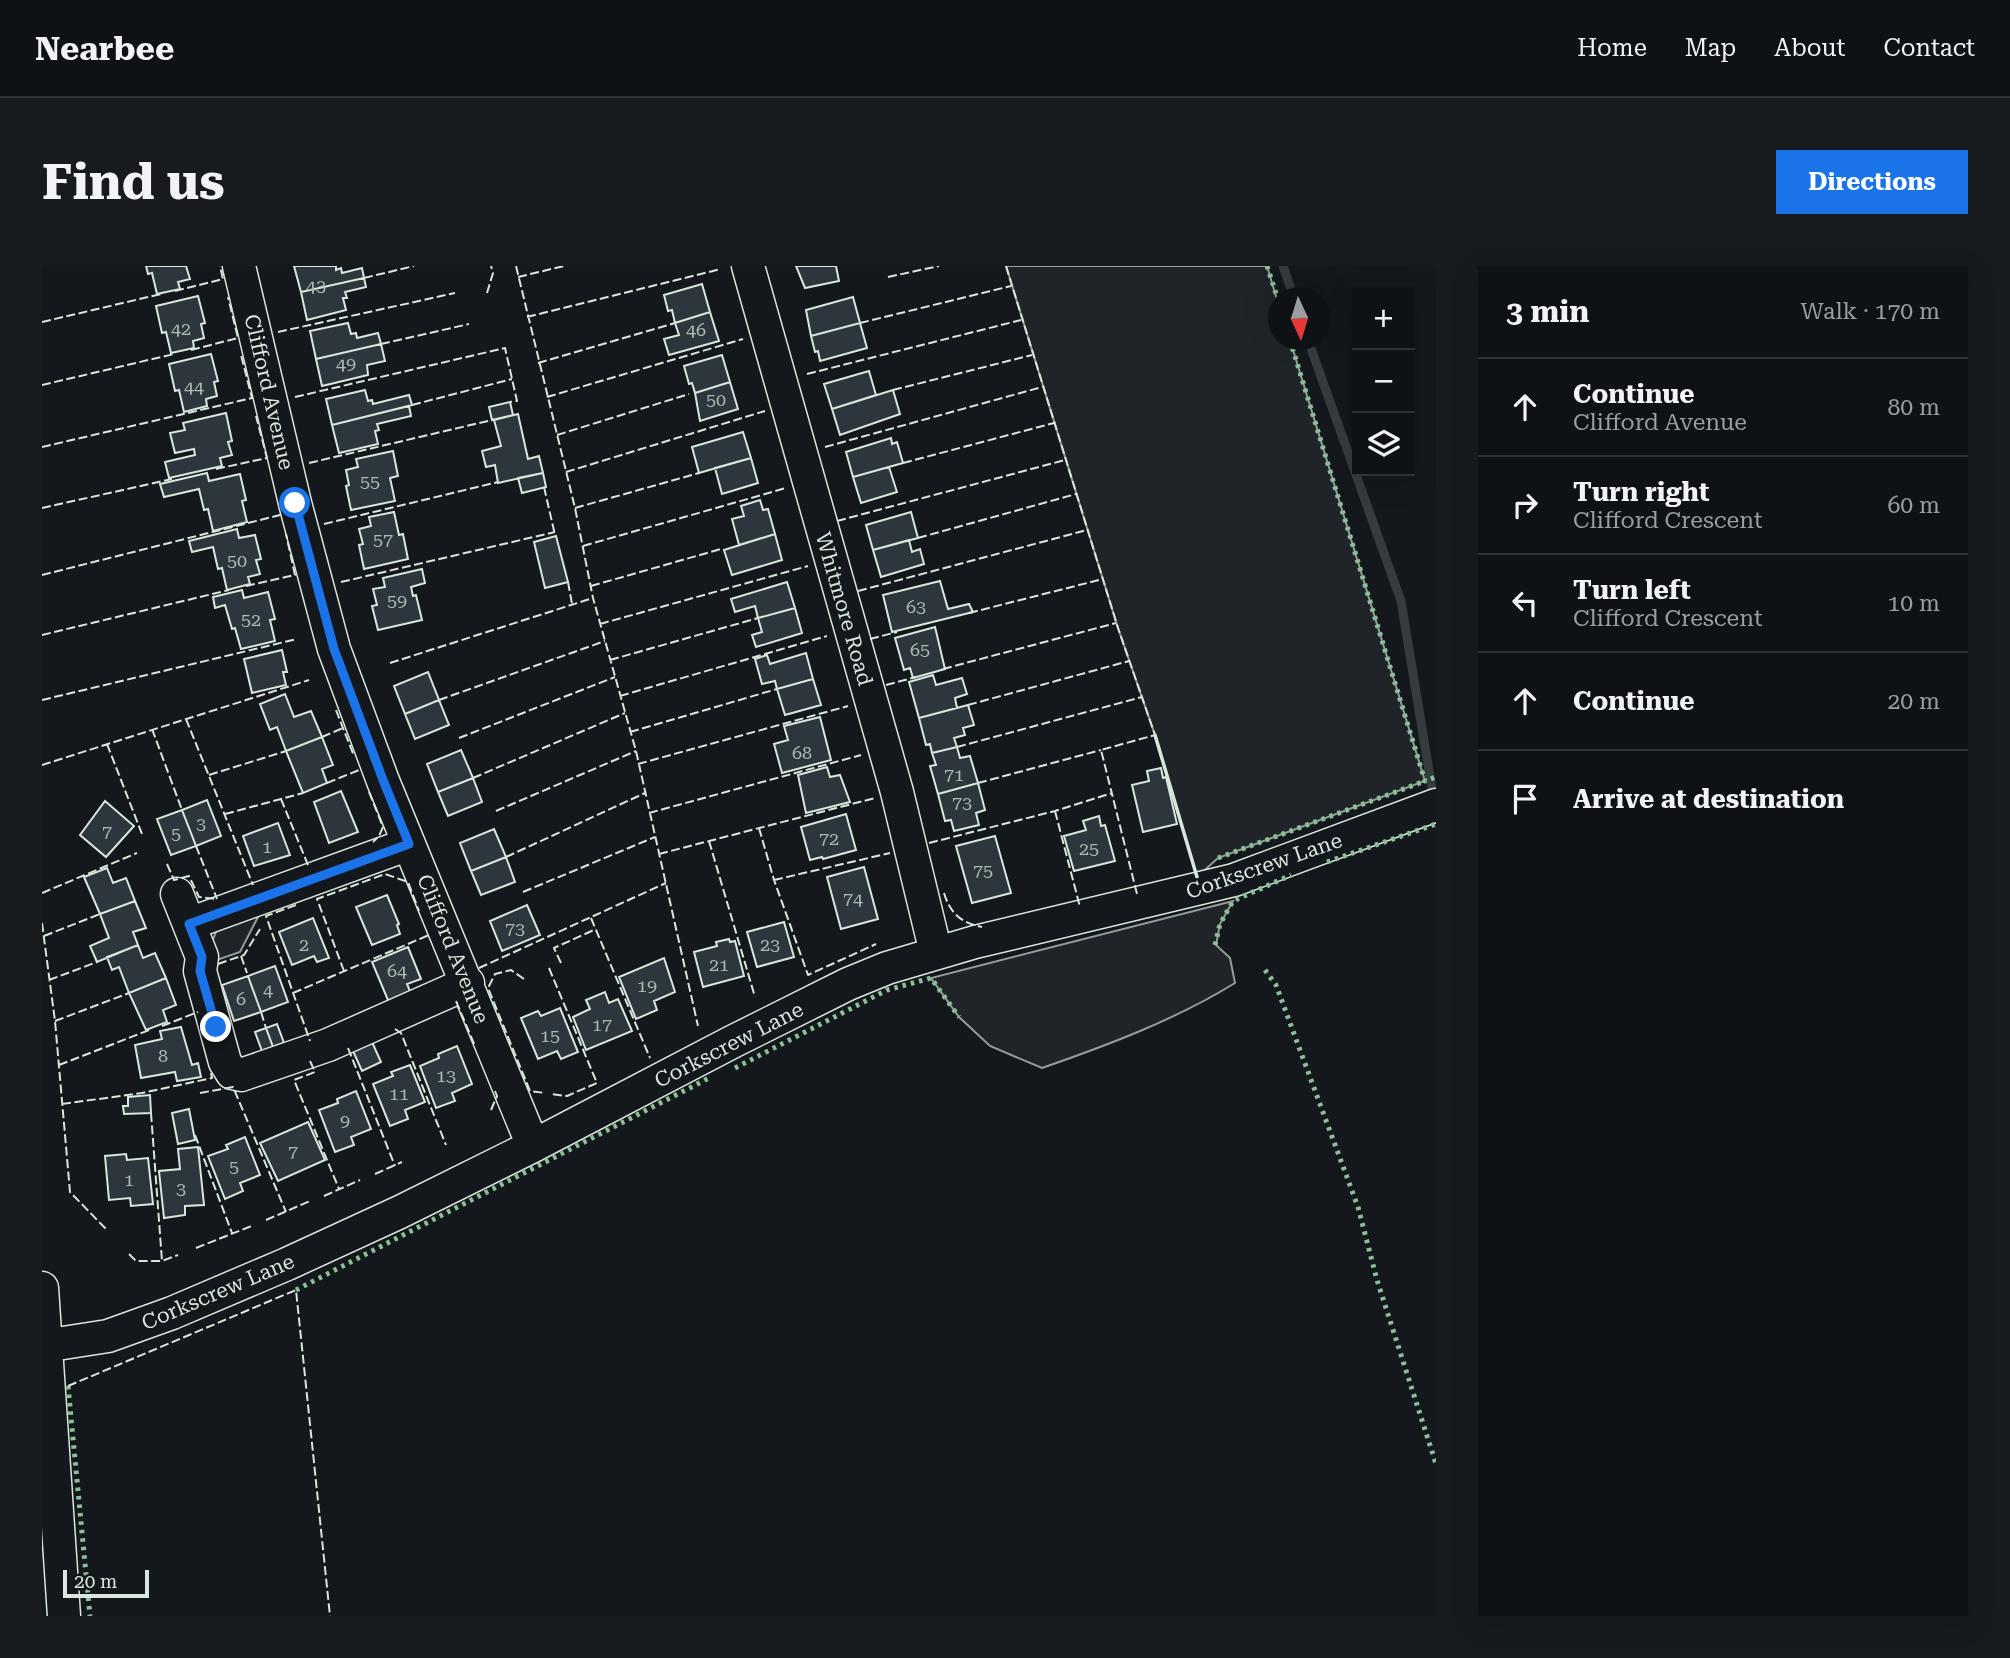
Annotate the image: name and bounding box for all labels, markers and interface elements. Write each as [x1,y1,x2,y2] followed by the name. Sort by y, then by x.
[35,29,174,68] text: Nearbee
[1577,34,1647,62] text: Home
[1685,34,1736,62] text: Map
[1774,34,1845,62] text: About
[1883,34,1975,62] text: Contact
[1776,150,1968,214] button: Directions
[42,154,225,211] text: Find us
[306,275,326,296] house number: 43
[1268,287,1331,350] north arrow
[1352,287,1415,476] map controls
[1352,287,1415,350] button: +
[1506,294,1589,329] text: 3 min
[1801,298,1940,325] text: Walk · 170 m
[239,312,299,472] street label: Clifford Avenue
[171,318,191,339] house number: 42
[686,319,706,340] house number: 46
[1352,350,1415,413] button: −
[336,353,356,374] house number: 49
[184,376,204,397] house number: 44
[1573,379,1695,409] text: Continue
[1506,388,1544,426] icon: ahead
[706,389,726,410] house number: 50
[1887,394,1940,421] text: 80 m
[1573,409,1747,436] text: Clifford Avenue
[1352,413,1415,476] button: layers
[360,471,380,492] house number: 55
[1573,477,1709,507] text: Turn right
[1506,486,1544,524] icon: right
[279,487,310,518] route start
[1887,492,1940,519] text: 60 m
[1573,507,1763,534] text: Clifford Crescent
[373,529,393,550] house number: 57
[811,529,878,689] street label: Whitmore Road
[227,550,247,571] house number: 50
[1573,575,1691,605] text: Turn left
[1506,584,1544,622] icon: left
[387,590,407,611] house number: 59
[1887,590,1940,617] text: 10 m
[906,596,926,617] house number: 63
[1573,605,1763,632] text: Clifford Crescent
[241,609,261,630] house number: 52
[910,639,930,660] house number: 65
[1506,682,1544,720] icon: ahead
[1573,686,1695,716] text: Continue
[1887,688,1940,715] text: 20 m
[792,742,812,763] house number: 68
[944,764,964,785] house number: 71
[1506,780,1544,818] icon: arrive
[1573,784,1844,814] text: Arrive at destination
[952,792,972,813] house number: 73
[196,813,206,834] house number: 3
[102,821,112,842] house number: 7
[171,823,181,844] house number: 5
[819,828,839,849] house number: 72
[1183,828,1345,904] street label: Corkscrew Lane
[262,836,272,857] house number: 1
[1079,838,1099,859] house number: 25
[973,860,993,881] house number: 75
[412,871,494,1027] street label: Clifford Avenue
[843,888,863,909] house number: 74
[505,918,525,939] house number: 73
[299,934,309,955] house number: 2
[760,934,780,955] house number: 23
[709,954,729,975] house number: 21
[387,960,407,981] house number: 64
[637,975,657,996] house number: 19
[263,979,273,1000] house number: 4
[236,988,246,1009] house number: 6
[651,997,807,1093] street label: Corkscrew Lane
[200,1011,231,1042] route end
[592,1014,612,1035] house number: 17
[540,1025,560,1046] house number: 15
[158,1045,168,1066] house number: 8
[436,1065,456,1086] house number: 13
[389,1083,409,1104] house number: 11
[340,1110,350,1131] house number: 9
[288,1141,298,1162] house number: 7
[229,1156,239,1177] house number: 5
[124,1169,134,1190] house number: 1
[176,1178,186,1199] house number: 3
[138,1249,298,1335] street label: Corkscrew Lane
[63,1567,149,1599] scale bar
[74,1570,117,1593] text: 20 m

